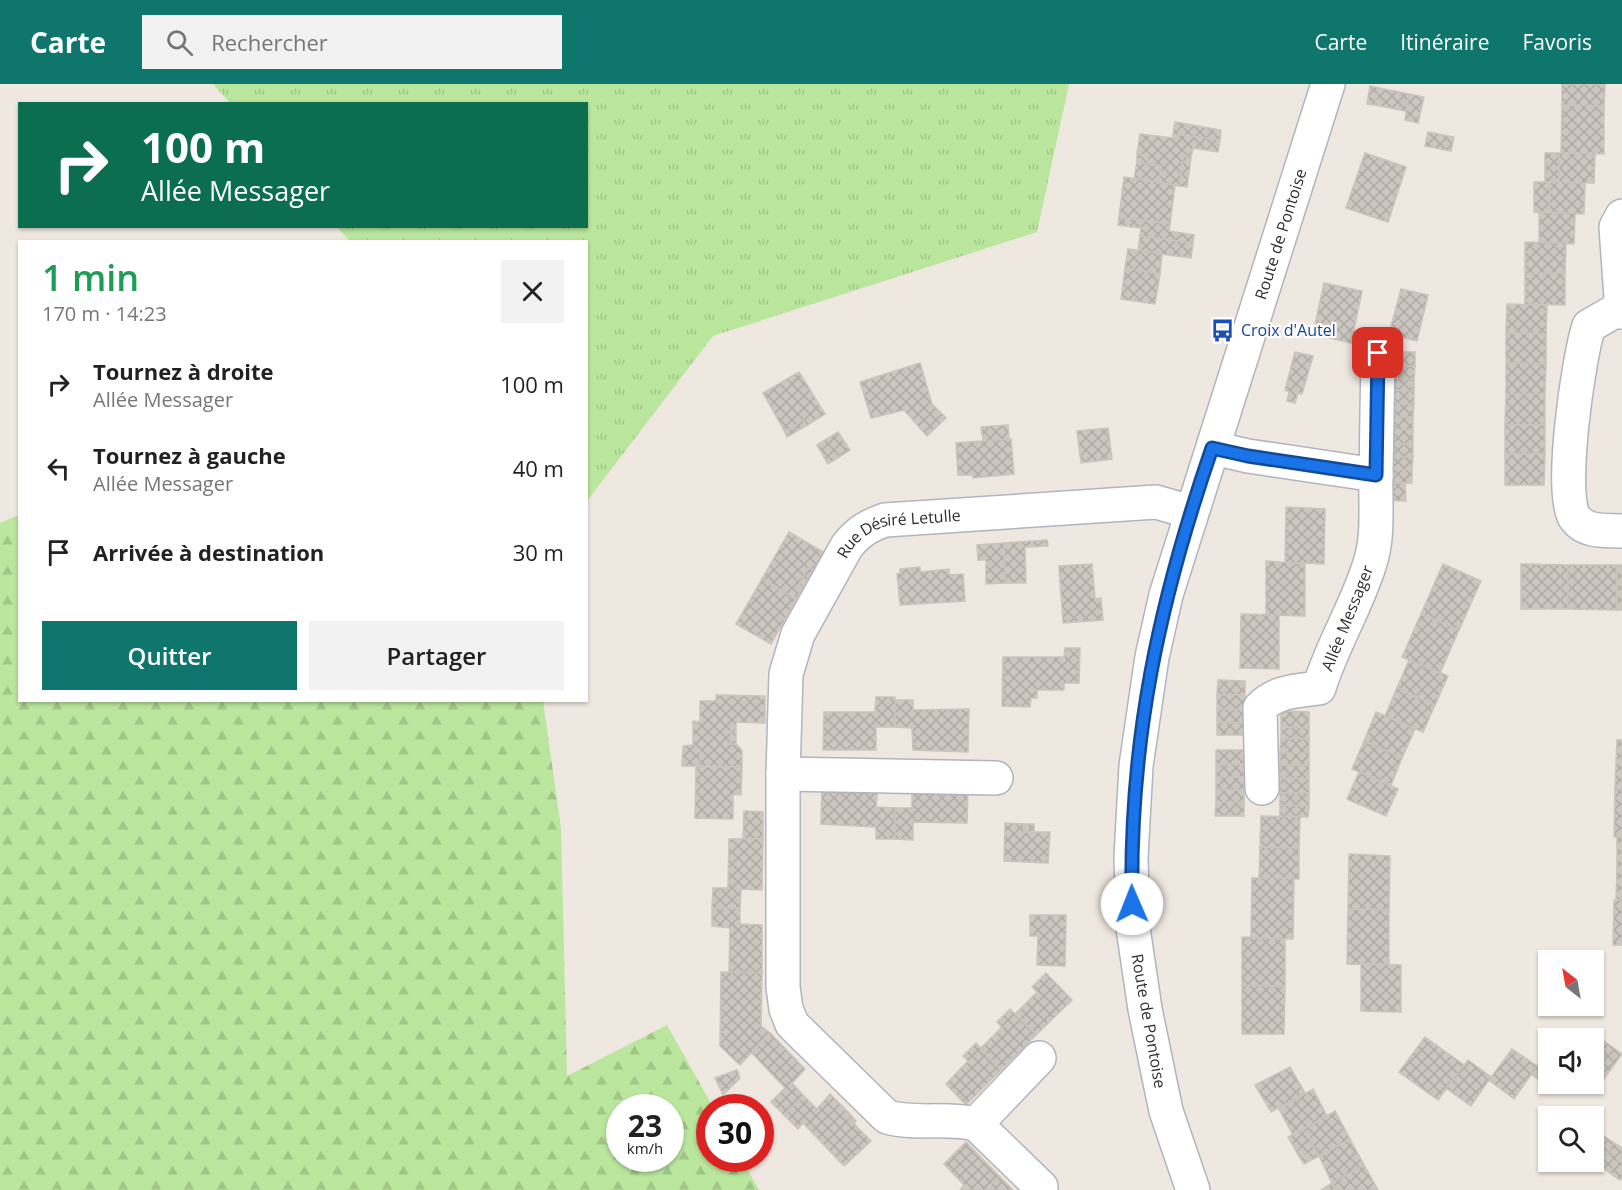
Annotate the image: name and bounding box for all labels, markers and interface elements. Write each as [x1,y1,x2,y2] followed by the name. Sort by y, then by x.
[142,15,562,69] search box
[30,23,106,61] text: Carte
[163,26,196,59] icon: search
[211,27,328,57] text: Rechercher
[1314,28,1367,56] text: Carte
[1400,28,1489,56] text: Itinéraire
[1522,28,1592,56] text: Favoris
[141,118,265,175] text: 100 m
[42,126,120,204] icon: right
[1249,166,1311,302] street label: Route de Pontoise
[141,172,330,209] text: Allée Messager
[42,253,139,302] text: 1 min
[501,260,564,323] button: close
[42,300,167,327] text: 170 m · 14:23
[1210,317,1236,343] bus stop icon: Croix d'Autel
[1241,319,1336,341] place label: Croix d'Autel
[1352,327,1403,378] pin
[1361,336,1394,369] icon: arrive
[93,356,274,386] text: Tournez à droite
[42,368,75,401] icon: right
[500,369,564,399] text: 100 m
[93,386,233,413] text: Allée Messager
[93,440,286,470] text: Tournez à gauche
[42,452,75,485] icon: left
[513,453,564,483] text: 40 m
[93,470,233,497] text: Allée Messager
[831,504,961,562] street label: Rue Désiré Letulle
[42,536,75,569] icon: arrive
[93,537,324,567] text: Arrivée à destination
[513,537,564,567] text: 30 m
[1316,562,1378,674] street label: Allée Messager
[42,621,297,690] button: Quitter
[309,621,564,690] button: Partager
[1100,872,1164,936] position arrow
[1538,950,1604,1016] north arrow
[1538,950,1604,1172] map controls
[1126,952,1172,1090] street label: Route de Pontoise
[1538,1028,1604,1094] button: sound
[696,1094,774,1172] speed limit sign: 30
[628,1105,662,1146] text: 23
[1538,1106,1604,1172] button: search
[627,1138,663,1158] text: km/h

